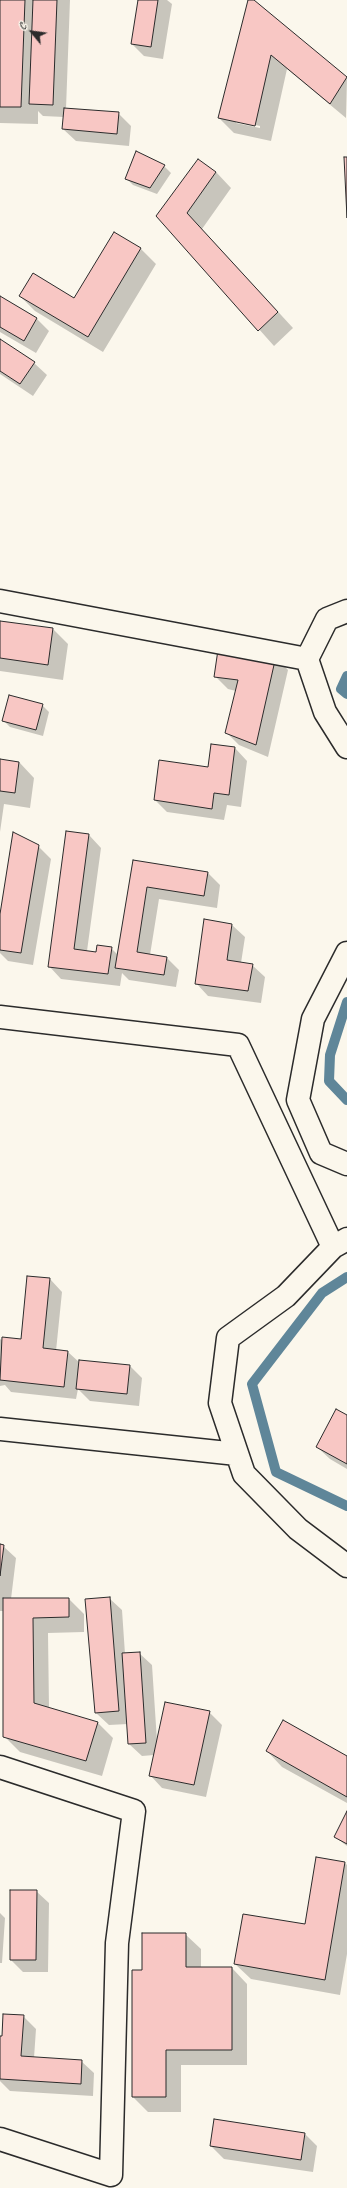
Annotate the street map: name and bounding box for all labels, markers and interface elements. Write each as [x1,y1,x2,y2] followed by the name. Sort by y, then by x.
[12,12,52,52] north arrow
[14,20,29,32] text: С

